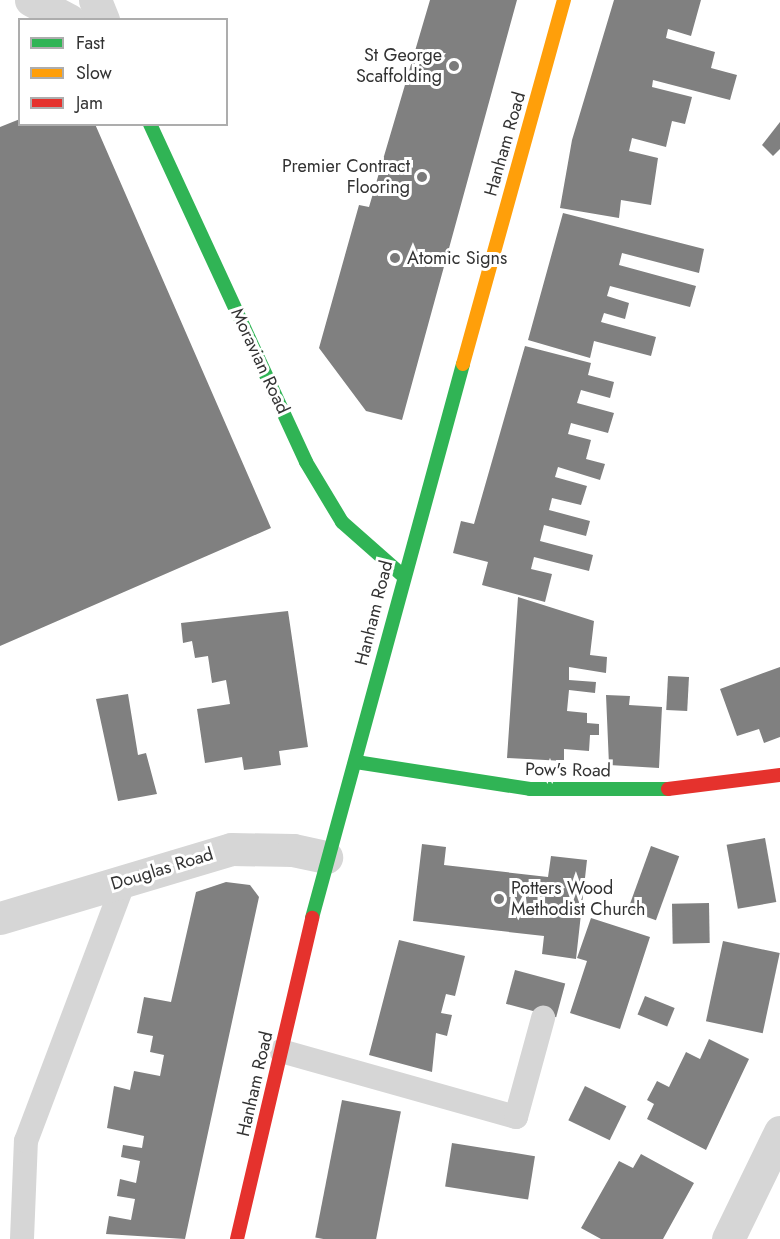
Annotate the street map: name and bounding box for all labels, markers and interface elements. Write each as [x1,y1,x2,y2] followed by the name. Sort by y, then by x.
[18,18,228,126] legend
[76,30,105,56] text: Fast
[356,45,442,88] place label: St George Scaffolding
[447,59,461,73] marker: St George Scaffolding
[76,60,112,86] text: Slow
[480,89,530,199] street label: Hanham Road
[76,90,103,116] text: Jam
[282,156,410,198] place label: Premier Contract Flooring
[415,170,429,184] marker: Premier Contract Flooring
[407,247,507,269] place label: Atomic Signs
[388,251,402,265] marker: Atomic Signs
[226,305,294,417] street label: Moravian Road
[351,558,397,668] street label: Hanham Road
[525,758,611,782] street label: Pow's Road
[108,843,216,895] street label: Douglas Road
[511,878,646,920] place label: Potters Wood Methodist Church
[492,892,506,906] marker: Potters Wood Methodist Church
[232,1029,278,1139] street label: Hanham Road

